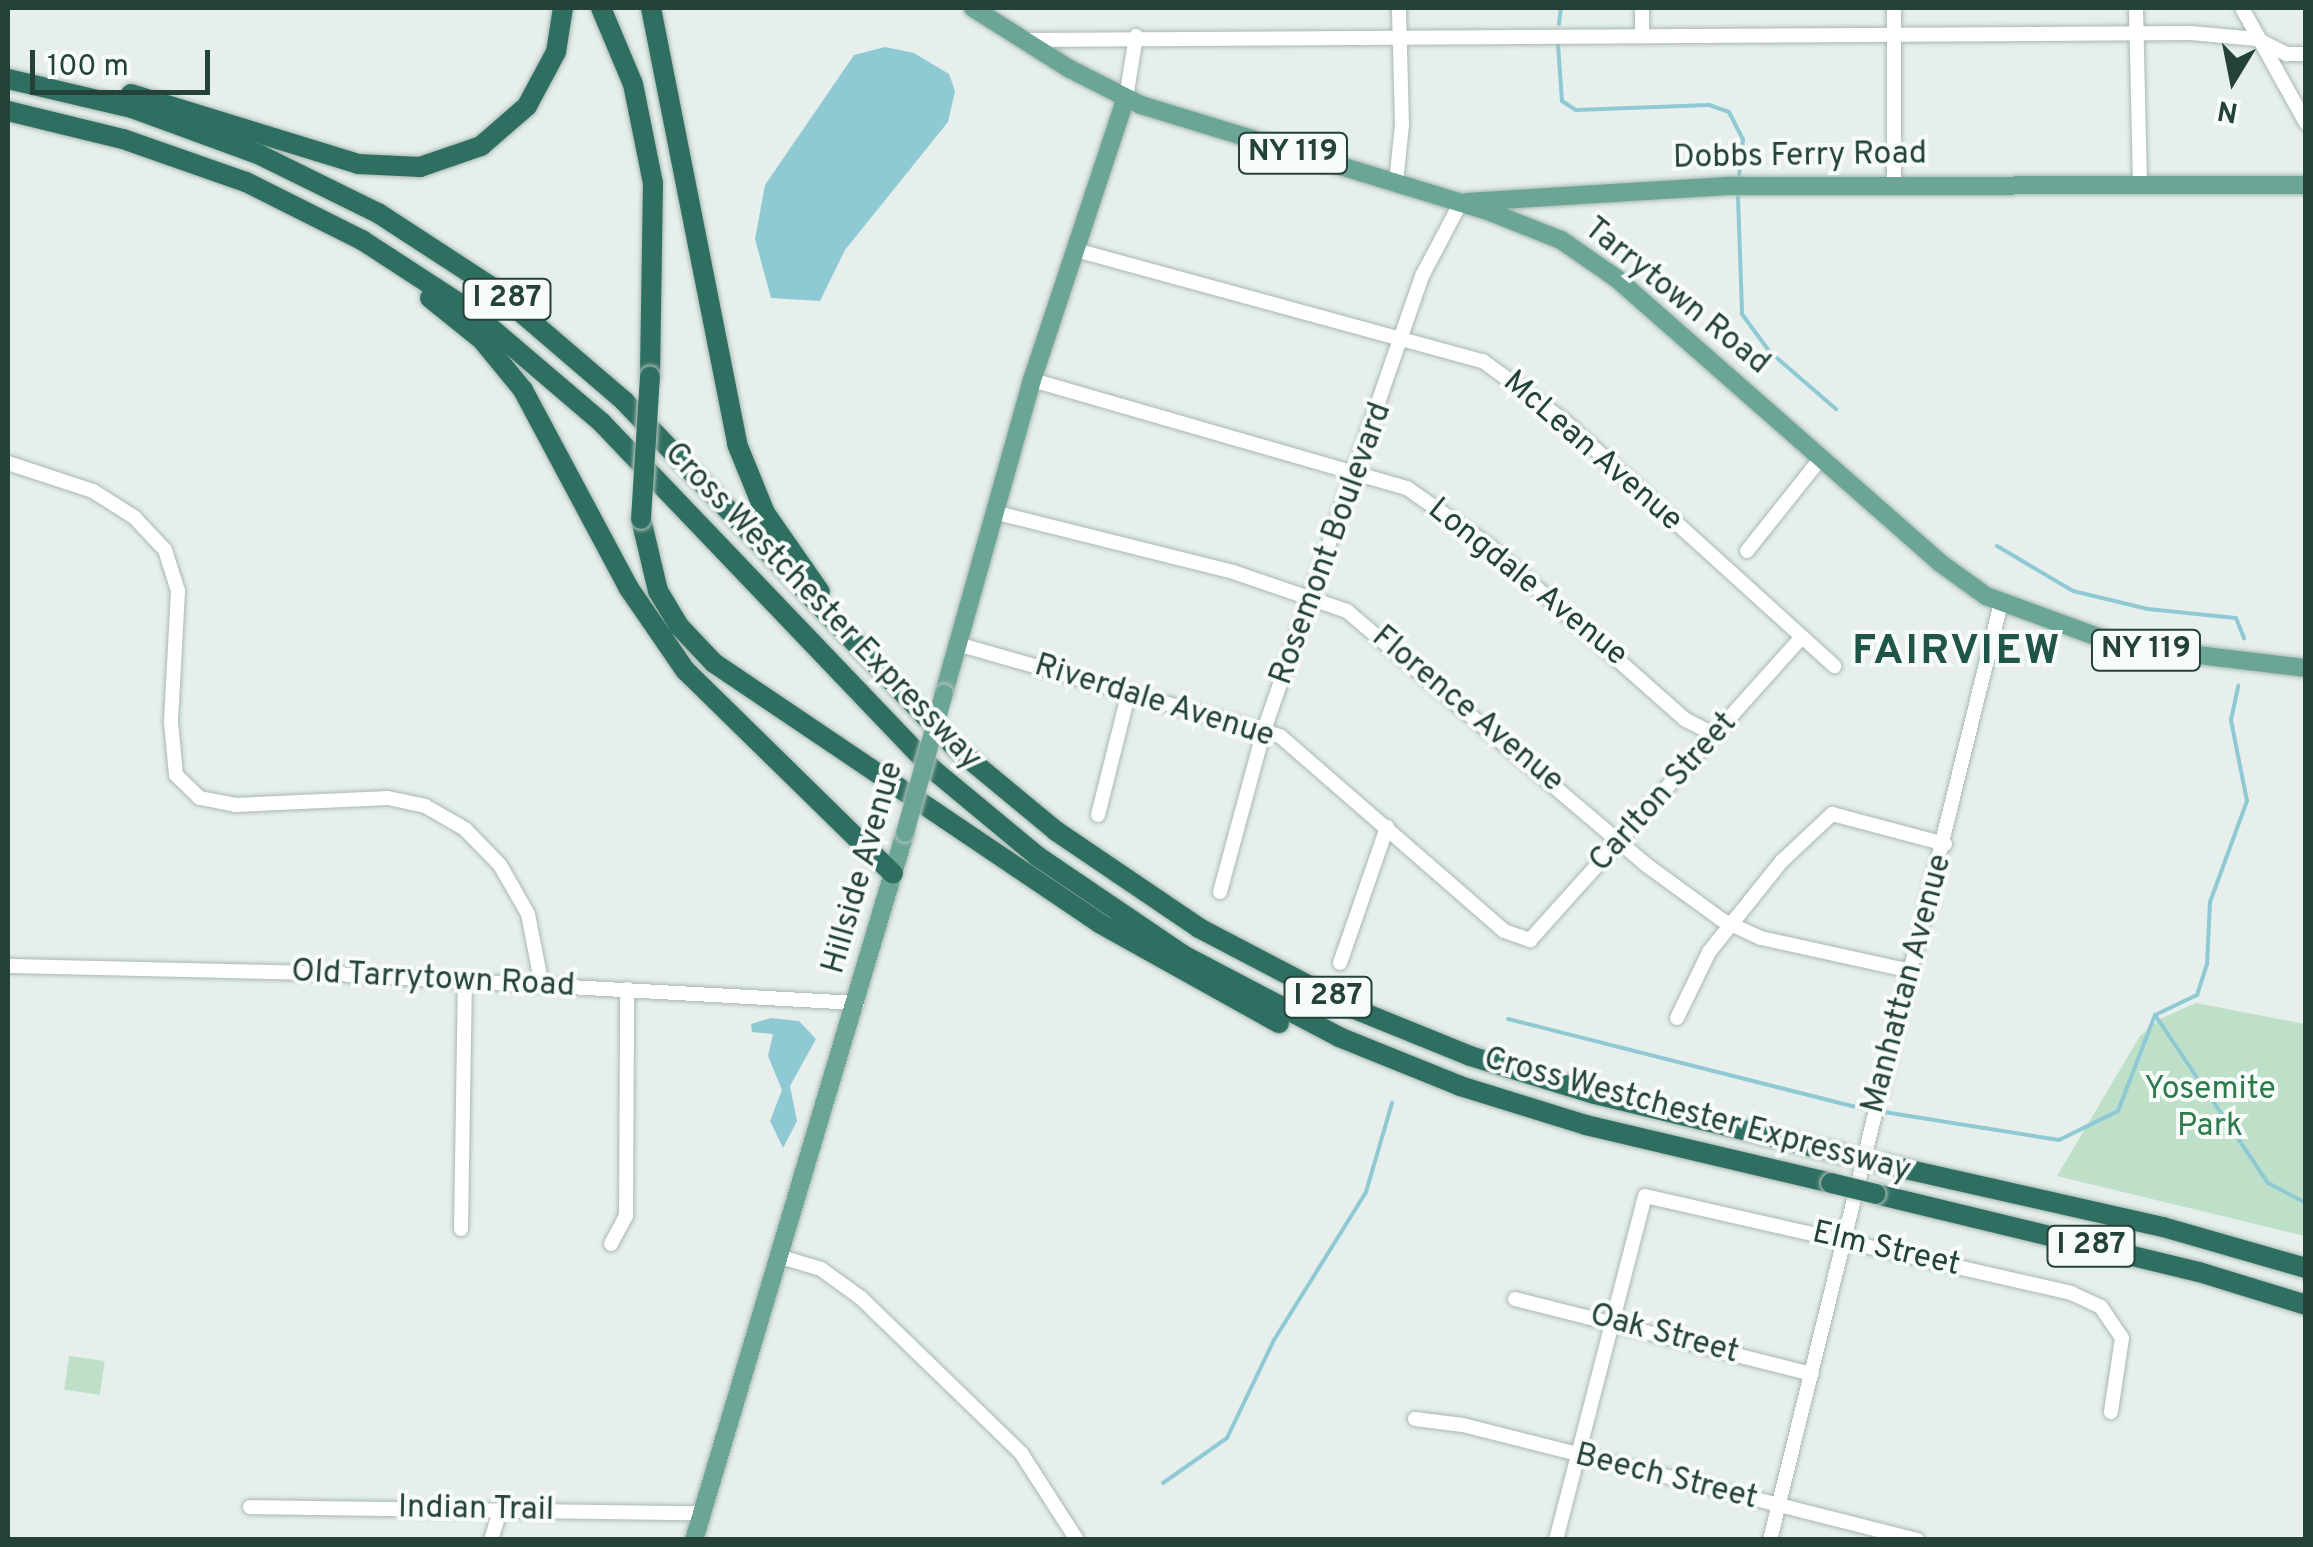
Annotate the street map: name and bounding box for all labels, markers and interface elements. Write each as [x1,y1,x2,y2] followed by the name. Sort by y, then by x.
[35,30,215,92] scale bar
[2183,30,2283,130] north arrow
[47,49,129,86] text: 100 m
[2215,90,2241,129] text: N
[1236,128,1350,178] road number: NY 119
[1673,136,1927,178] street label: Dobbs Ferry Road
[1575,210,1777,384] street label: Tarrytown Road
[462,274,552,324] road number: I 287
[1494,363,1690,541] street label: McLean Avenue
[1263,398,1401,690] street label: Rosemont Boulevard
[655,435,989,779] street label: Cross Westchester Expressway
[1419,490,1635,676] street label: Longdale Avenue
[1363,618,1571,802] street label: Florence Avenue
[2088,625,2204,675] road number: NY 119
[1852,628,2062,678] district label: FAIRVIEW
[1029,647,1279,757] street label: Riverdale Avenue
[1582,705,1746,881] street label: Carlton Street
[815,757,913,979] street label: Hillside Avenue
[1855,850,1961,1118] street label: Manhattan Avenue
[290,953,576,1007] street label: Old Tarrytown Road
[1283,972,1373,1022] road number: I 287
[1479,1040,1915,1192] street label: Cross Westchester Expressway
[2144,1072,2276,1147] park label: Yosemite Park
[1808,1214,1964,1286] street label: Elm Street
[2046,1221,2136,1271] road number: I 287
[1586,1297,1742,1373] street label: Oak Street
[1571,1437,1761,1519] street label: Beech Street
[397,1489,555,1531] street label: Indian Trail

